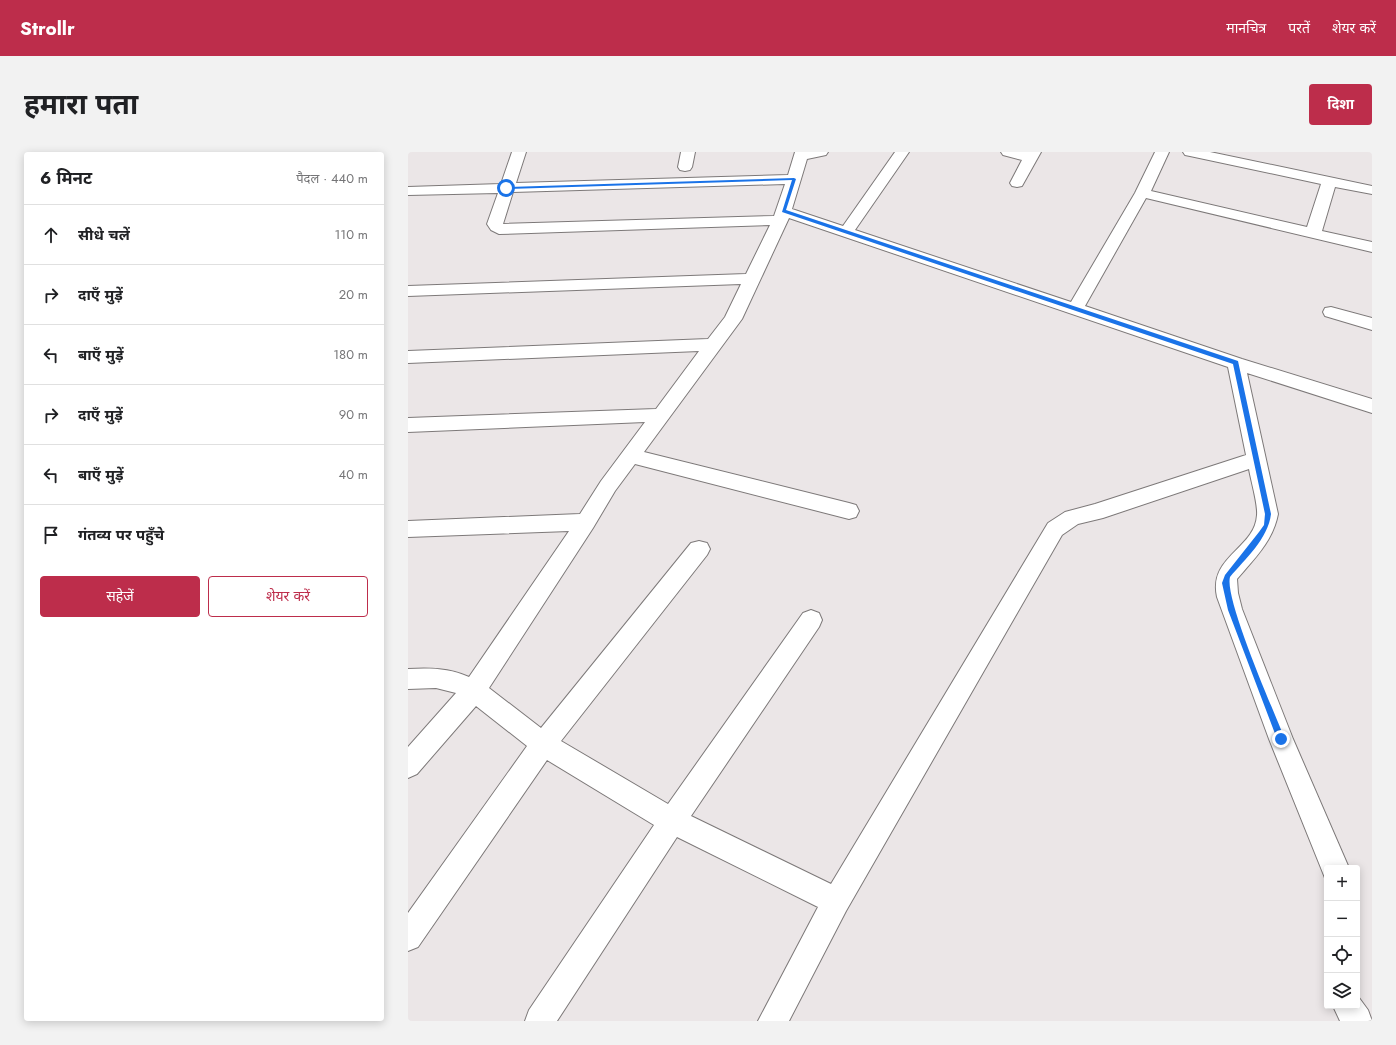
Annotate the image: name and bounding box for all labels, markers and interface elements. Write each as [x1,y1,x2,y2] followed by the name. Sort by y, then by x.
[20,15,75,42] text: Strollr
[1226,18,1266,38] text: मानचित्र
[1288,18,1310,38] text: परतें
[1332,18,1376,38] text: शेयर करें
[24,84,138,125] text: हमारा पता
[1309,84,1372,125] button: दिशा
[40,166,92,190] text: 6 मिनट
[296,169,368,188] text: पैदल · 440 m
[497,179,515,197] route start
[40,224,62,246] icon: ahead
[78,224,130,246] text: सीधे चलें
[334,225,368,244] text: 110 m
[40,284,62,306] icon: right
[78,284,123,306] text: दाएँ मुड़ें
[339,285,368,304] text: 20 m
[40,344,62,366] icon: left
[78,344,124,366] text: बाएँ मुड़ें
[333,345,368,364] text: 180 m
[40,404,62,426] icon: right
[78,404,123,426] text: दाएँ मुड़ें
[339,405,368,424] text: 90 m
[40,464,62,486] icon: left
[78,464,124,486] text: बाएँ मुड़ें
[339,465,368,484] text: 40 m
[40,524,62,546] icon: arrive
[78,524,164,546] text: गंतव्य पर पहुँचे
[40,576,200,617] button: सहेजें
[208,576,368,617] button: शेयर करें
[1272,730,1290,748] route end
[1324,865,1360,1009] map controls
[1324,865,1360,901] button: +
[1324,901,1360,937] button: −
[1324,937,1360,973] button: locate
[1324,973,1360,1009] button: layers

